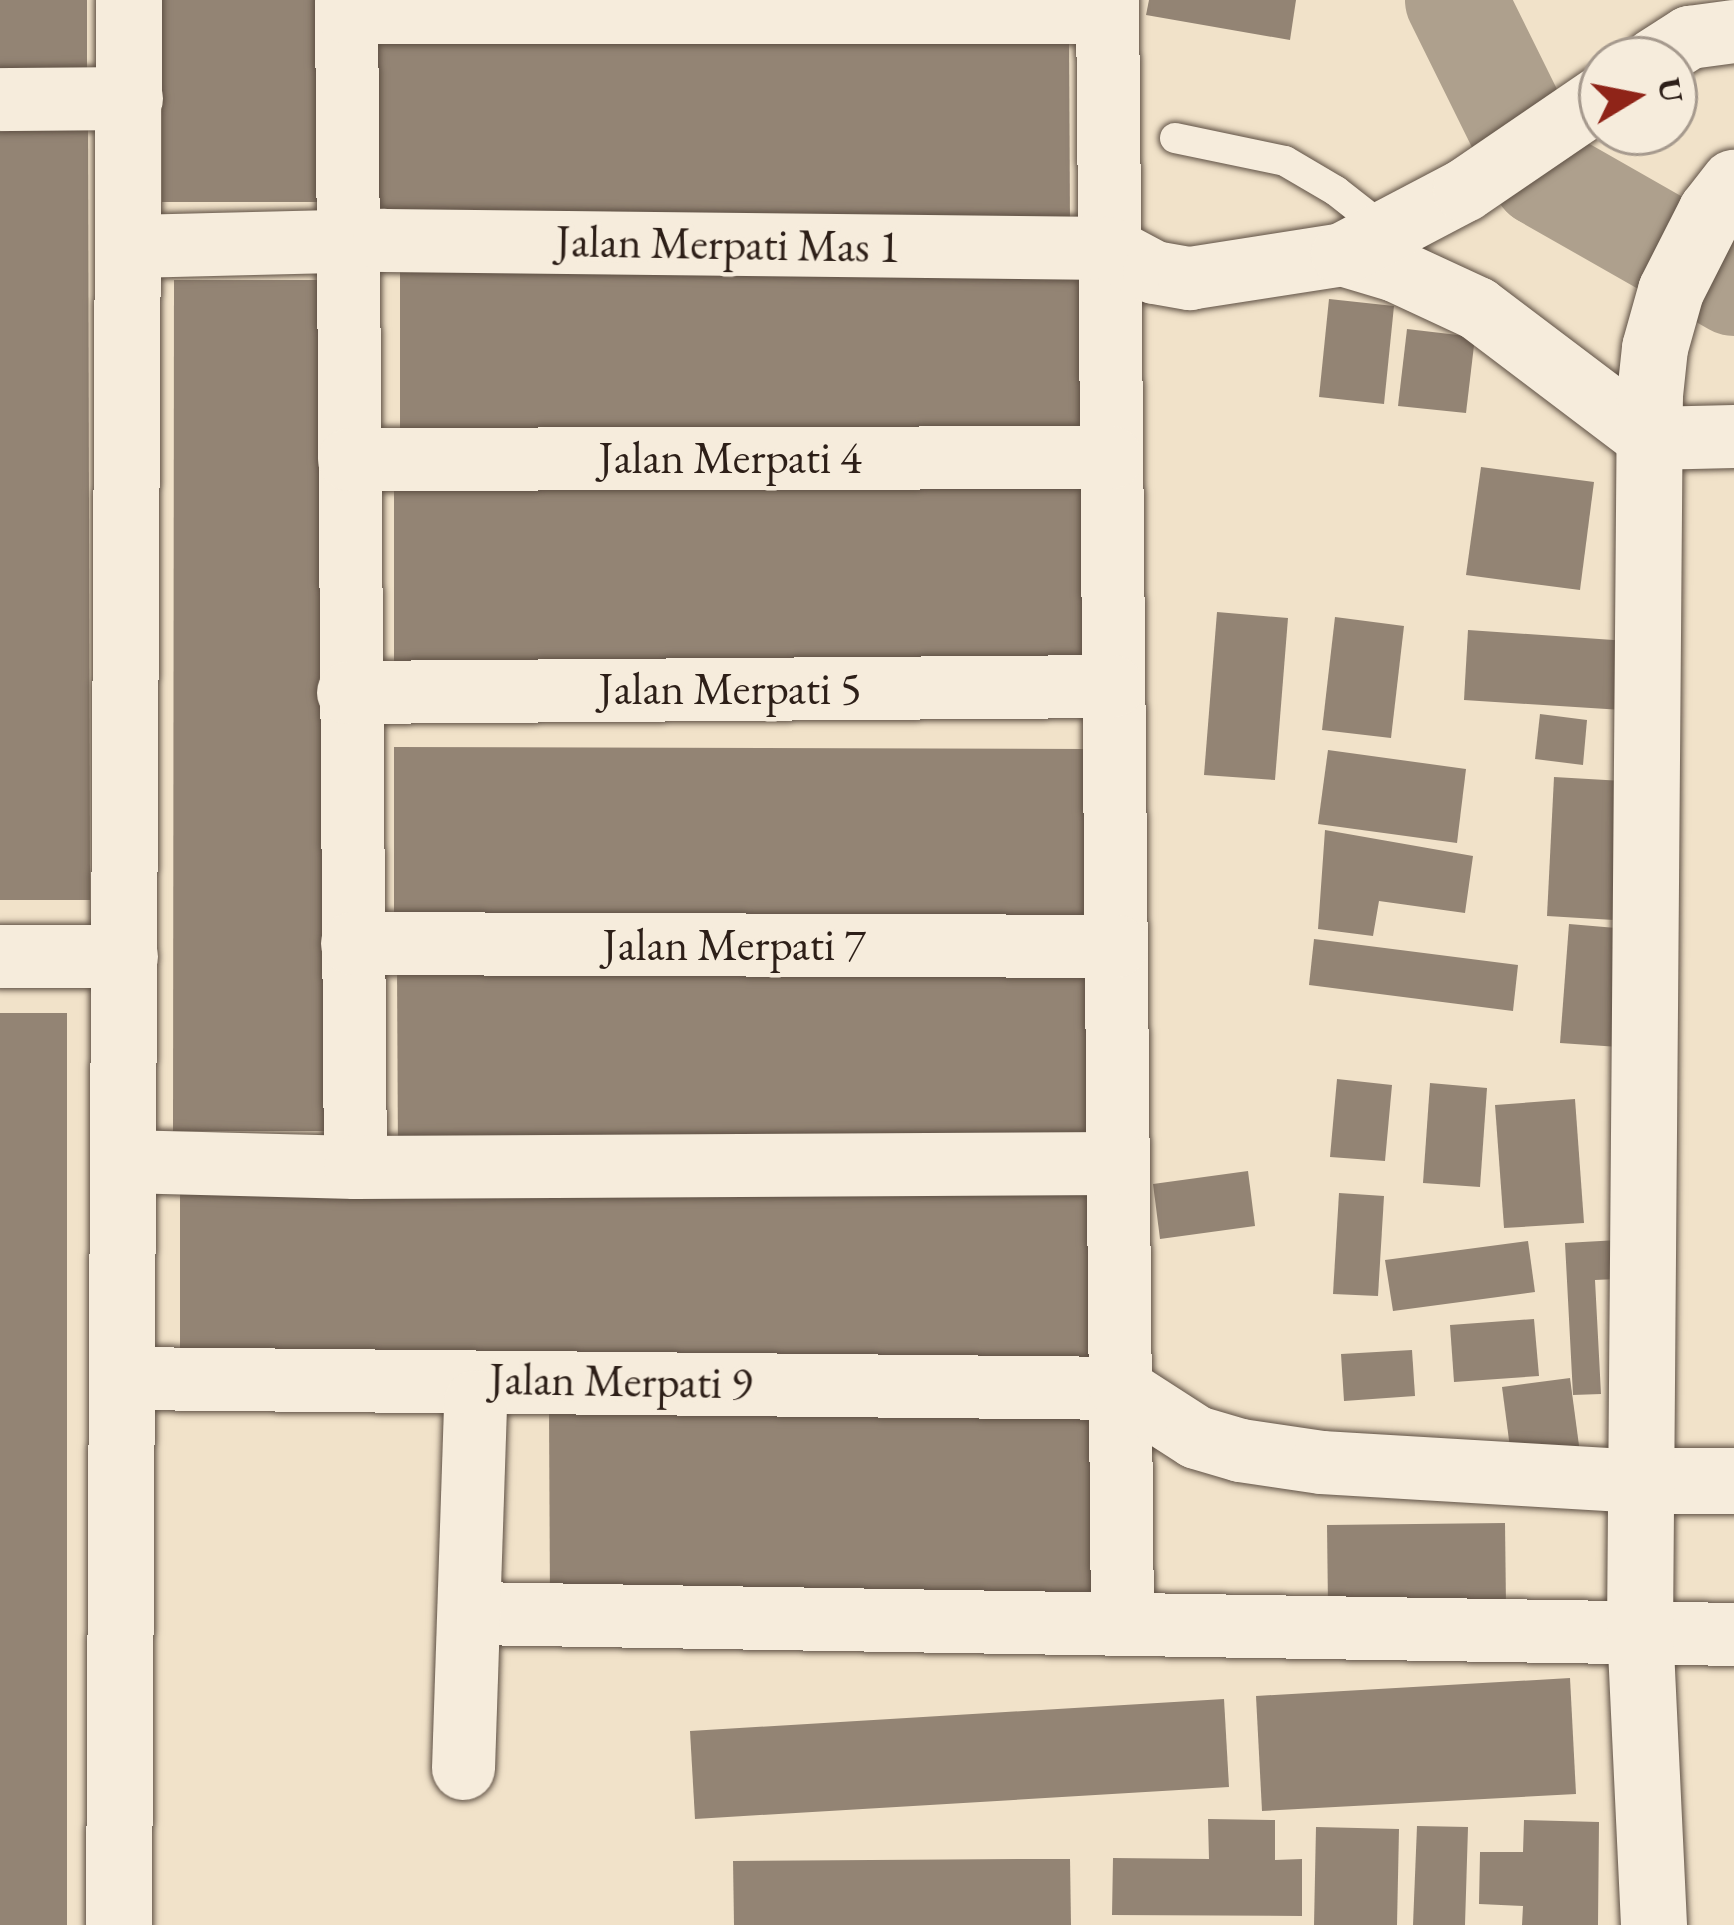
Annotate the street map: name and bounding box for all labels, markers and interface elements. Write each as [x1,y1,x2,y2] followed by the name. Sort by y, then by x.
[1578,36,1698,156] north arrow
[1648,74,1694,106] text: U
[555,214,901,274] street label: Jalan Merpati Mas 1
[598,431,862,485] street label: Jalan Merpati 4
[598,662,862,716] street label: Jalan Merpati 5
[602,918,866,972] street label: Jalan Merpati 7
[489,1352,753,1410] street label: Jalan Merpati 9

